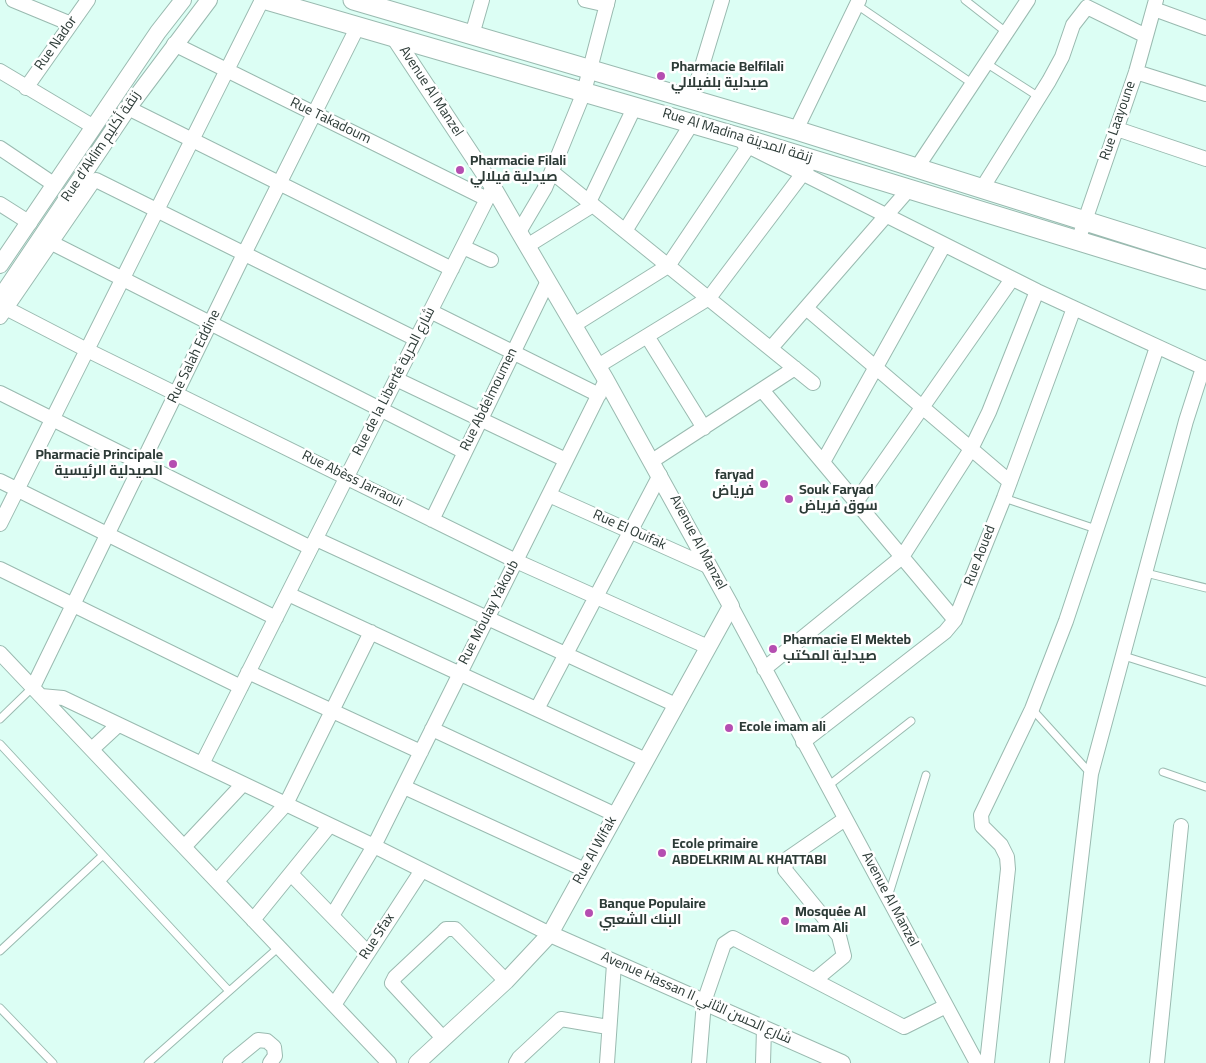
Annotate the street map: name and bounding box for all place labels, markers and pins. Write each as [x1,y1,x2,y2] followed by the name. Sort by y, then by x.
[671,60,784,92] place label: Pharmacie Belfilali صيدلية بلفيلالي
[655,70,667,82] marker: Pharmacie Belfilali صيدلية بلفيلالي
[470,154,566,186] place label: Pharmacie Filali صيدلية فيلالي
[454,164,466,176] marker: Pharmacie Filali صيدلية فيلالي
[35,448,163,481] place label: Pharmacie Principale الصيدلية الرئيسية
[167,458,179,470] marker: Pharmacie Principale الصيدلية الرئيسية
[712,468,754,501] place label: faryad فرياض
[758,478,770,490] marker: faryad فرياض
[799,483,878,516] place label: Souk Faryad سوق فرياض
[783,493,795,505] marker: Souk Faryad سوق فرياض
[783,633,911,666] place label: Pharmacie El Mekteb صيدلية المكتب
[767,643,779,655] marker: Pharmacie El Mekteb صيدلية المكتب
[739,720,826,736] place label: Ecole imam ali
[723,722,735,734] marker: Ecole imam ali
[672,837,826,870] place label: Ecole primaire ABDELKRIM AL KHATTABI
[656,847,668,859] marker: Ecole primaire ABDELKRIM AL KHATTABI
[599,897,706,930] place label: Banque Populaire البنك الشعبي
[795,905,866,938] place label: Mosquée Al Imam Ali
[583,907,595,919] marker: Banque Populaire البنك الشعبي
[779,915,791,927] marker: Mosquée Al Imam Ali

